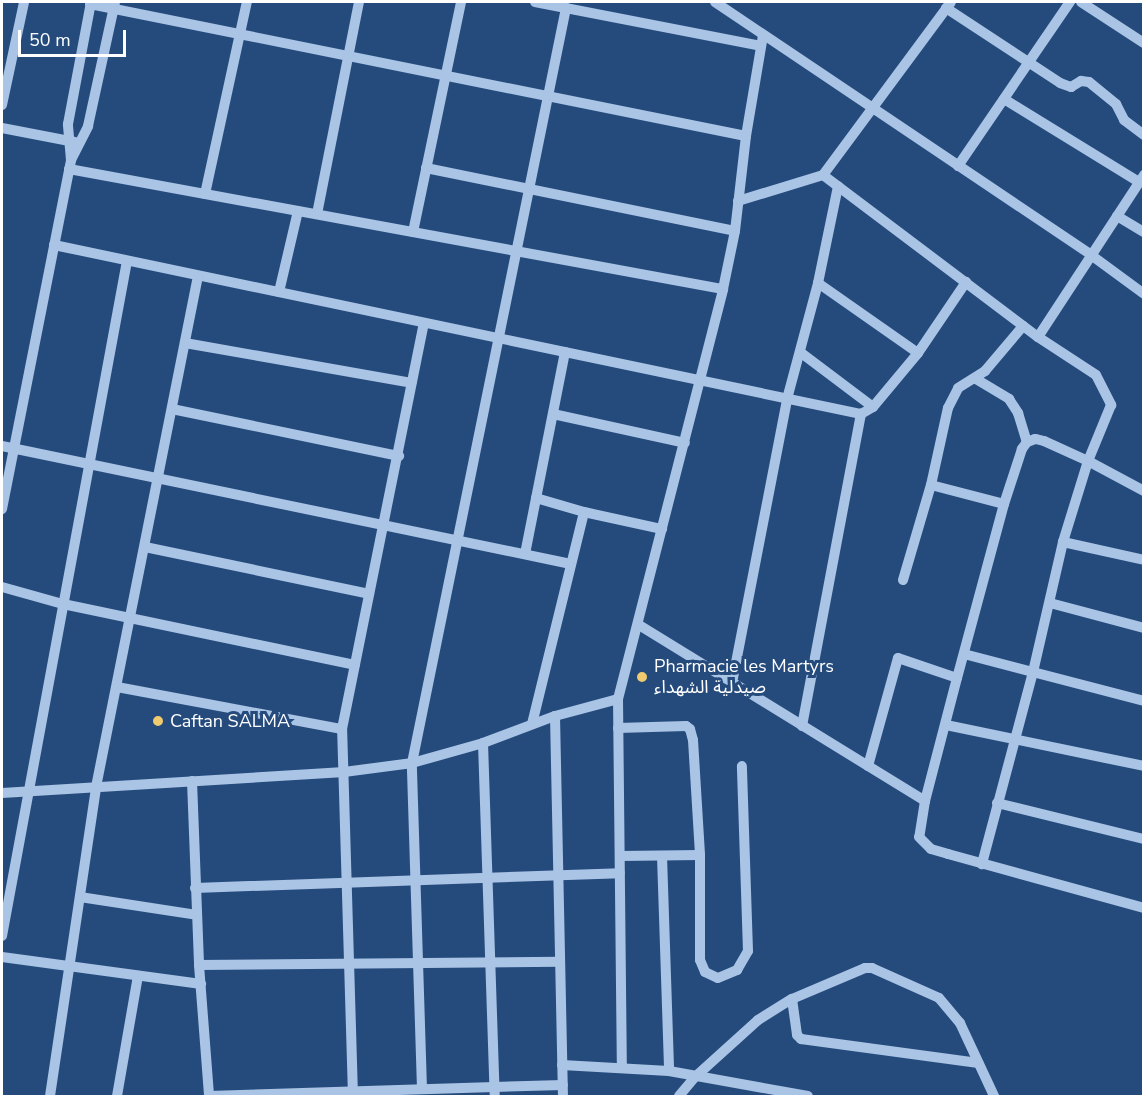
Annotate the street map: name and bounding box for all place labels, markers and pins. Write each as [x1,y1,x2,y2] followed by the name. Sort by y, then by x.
[654,656,834,698] place label: Pharmacie les Martyrs صيدلية الشهداء
[635,670,649,684] marker: Pharmacie les Martyrs صيدلية الشهداء
[170,710,290,732] place label: Caftan SALMA
[151,714,165,728] marker: Caftan SALMA

